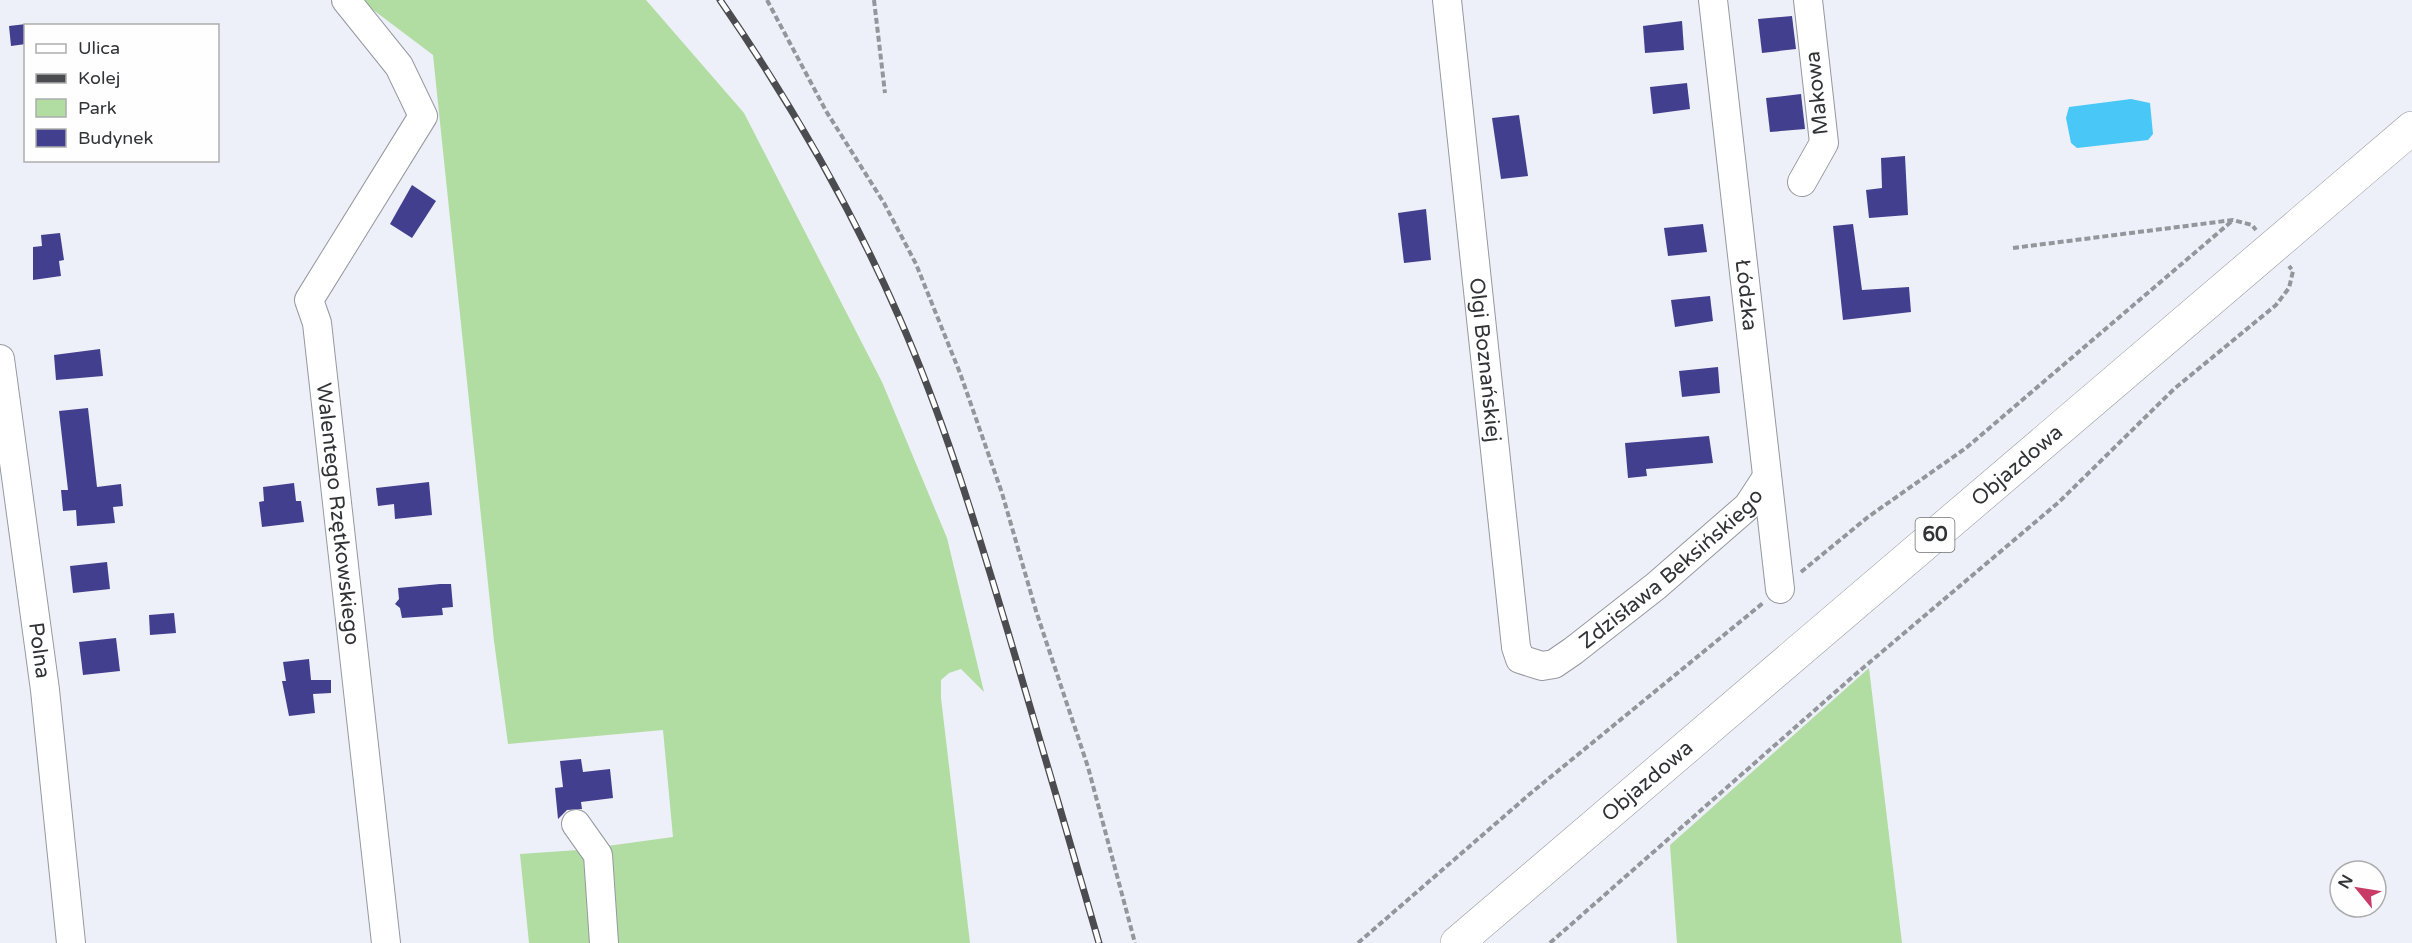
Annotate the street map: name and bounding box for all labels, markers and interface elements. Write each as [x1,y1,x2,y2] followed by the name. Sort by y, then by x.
[24,24,219,162] legend
[78,37,120,59] text: Ulica
[1800,50,1834,136] street label: Makowa
[78,67,120,89] text: Kolej
[78,97,117,119] text: Park
[78,127,153,149] text: Budynek
[1730,258,1763,332] street label: Łódzka
[1464,276,1507,443] street label: Olgi Boznańskiej
[311,381,365,646] street label: Walentego Rzętkowskiego
[1966,419,2068,511] street label: Objazdowa
[1574,484,1768,654] street label: Zdzisława Beksińskiego
[1916,518,1954,552] road number: 60
[23,621,56,680] street label: Polna
[1596,735,1698,827] street label: Objazdowa
[2328,859,2388,919] north arrow
[2334,871,2358,893] text: N

